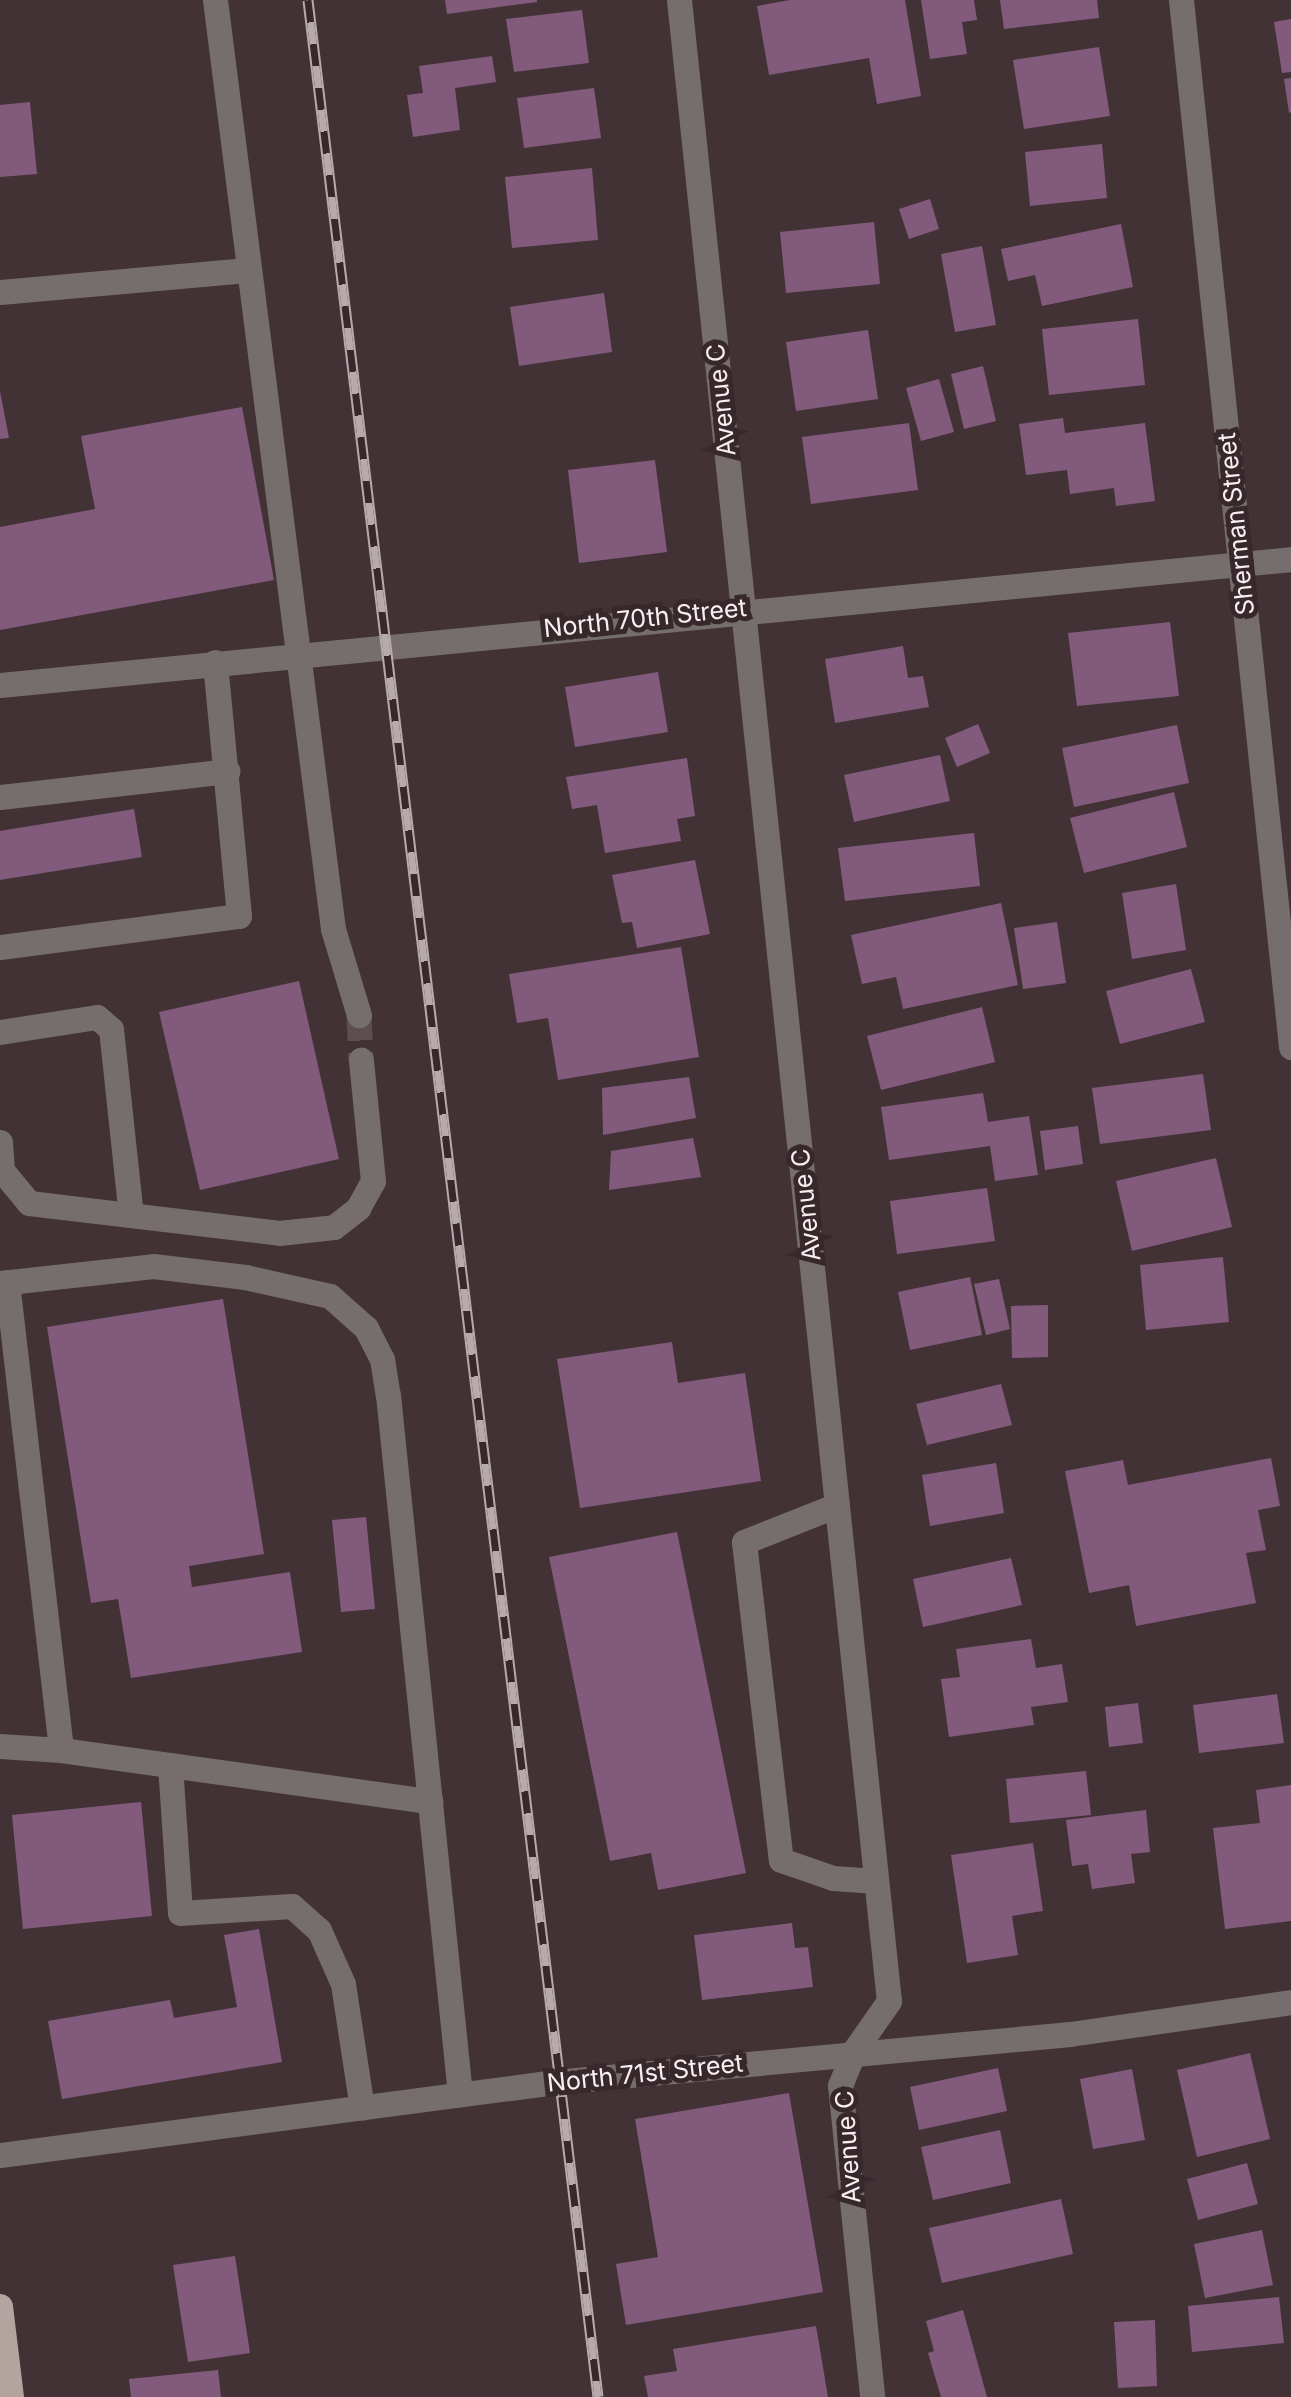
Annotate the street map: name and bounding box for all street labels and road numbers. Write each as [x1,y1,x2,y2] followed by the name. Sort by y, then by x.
[700,342,742,458] street label: Avenue C
[1211,431,1261,617] street label: Sherman Street
[542,592,748,644] street label: North 70th Street
[785,1147,827,1263] street label: Avenue C
[546,2048,744,2098] street label: North 71st Street
[829,2090,867,2204] street label: Avenue C

